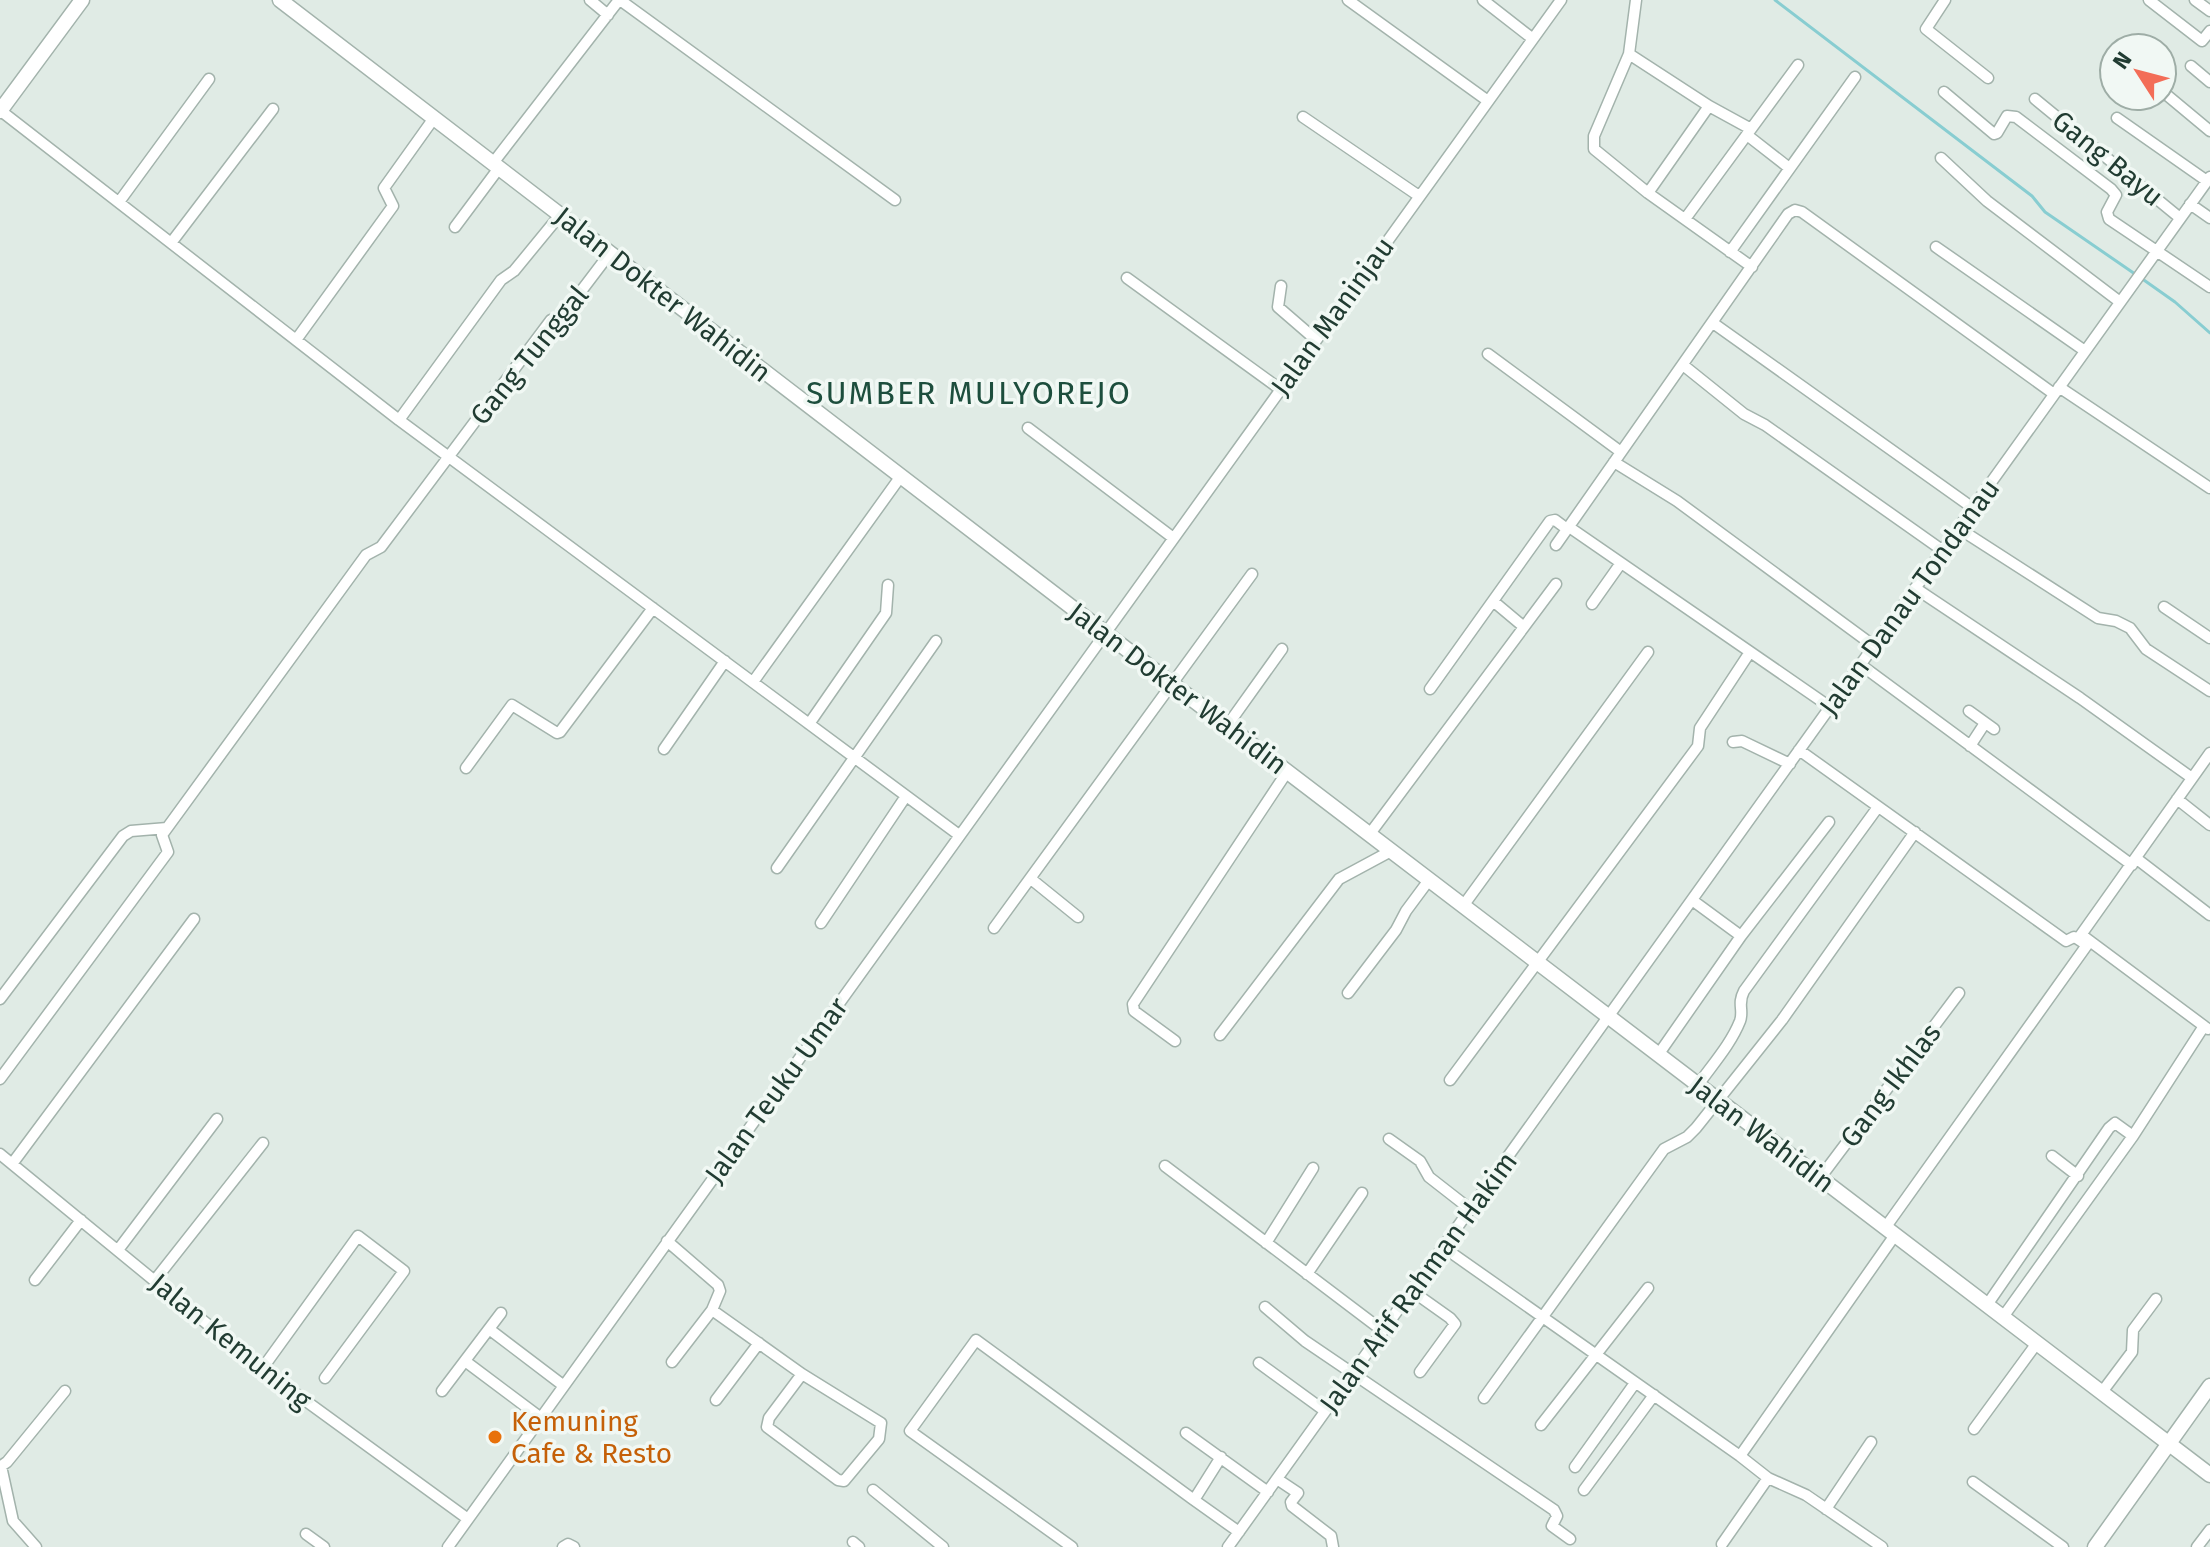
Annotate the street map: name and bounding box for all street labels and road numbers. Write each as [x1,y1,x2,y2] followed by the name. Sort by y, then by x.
[2046,104,2170,213] street label: Gang Bayu
[548,200,777,389] street label: Jalan Dokter Wahidin
[1264,231,1401,402] street label: Jalan Maninjau
[463,279,595,431] street label: Gang Tunggal
[1812,472,2006,722] street label: Jalan Danau Tondanau
[1062,595,1294,781] street label: Jalan Dokter Wahidin
[698,991,855,1190] street label: Jalan Teuku Umar
[1833,1017,1948,1154] street label: Gang Ikhlas
[1682,1069,1841,1200] street label: Jalan Wahidin
[1313,1146,1524,1419] street label: Jalan Arif Rahman Hakim
[144,1266,318,1417] street label: Jalan Kemuning

